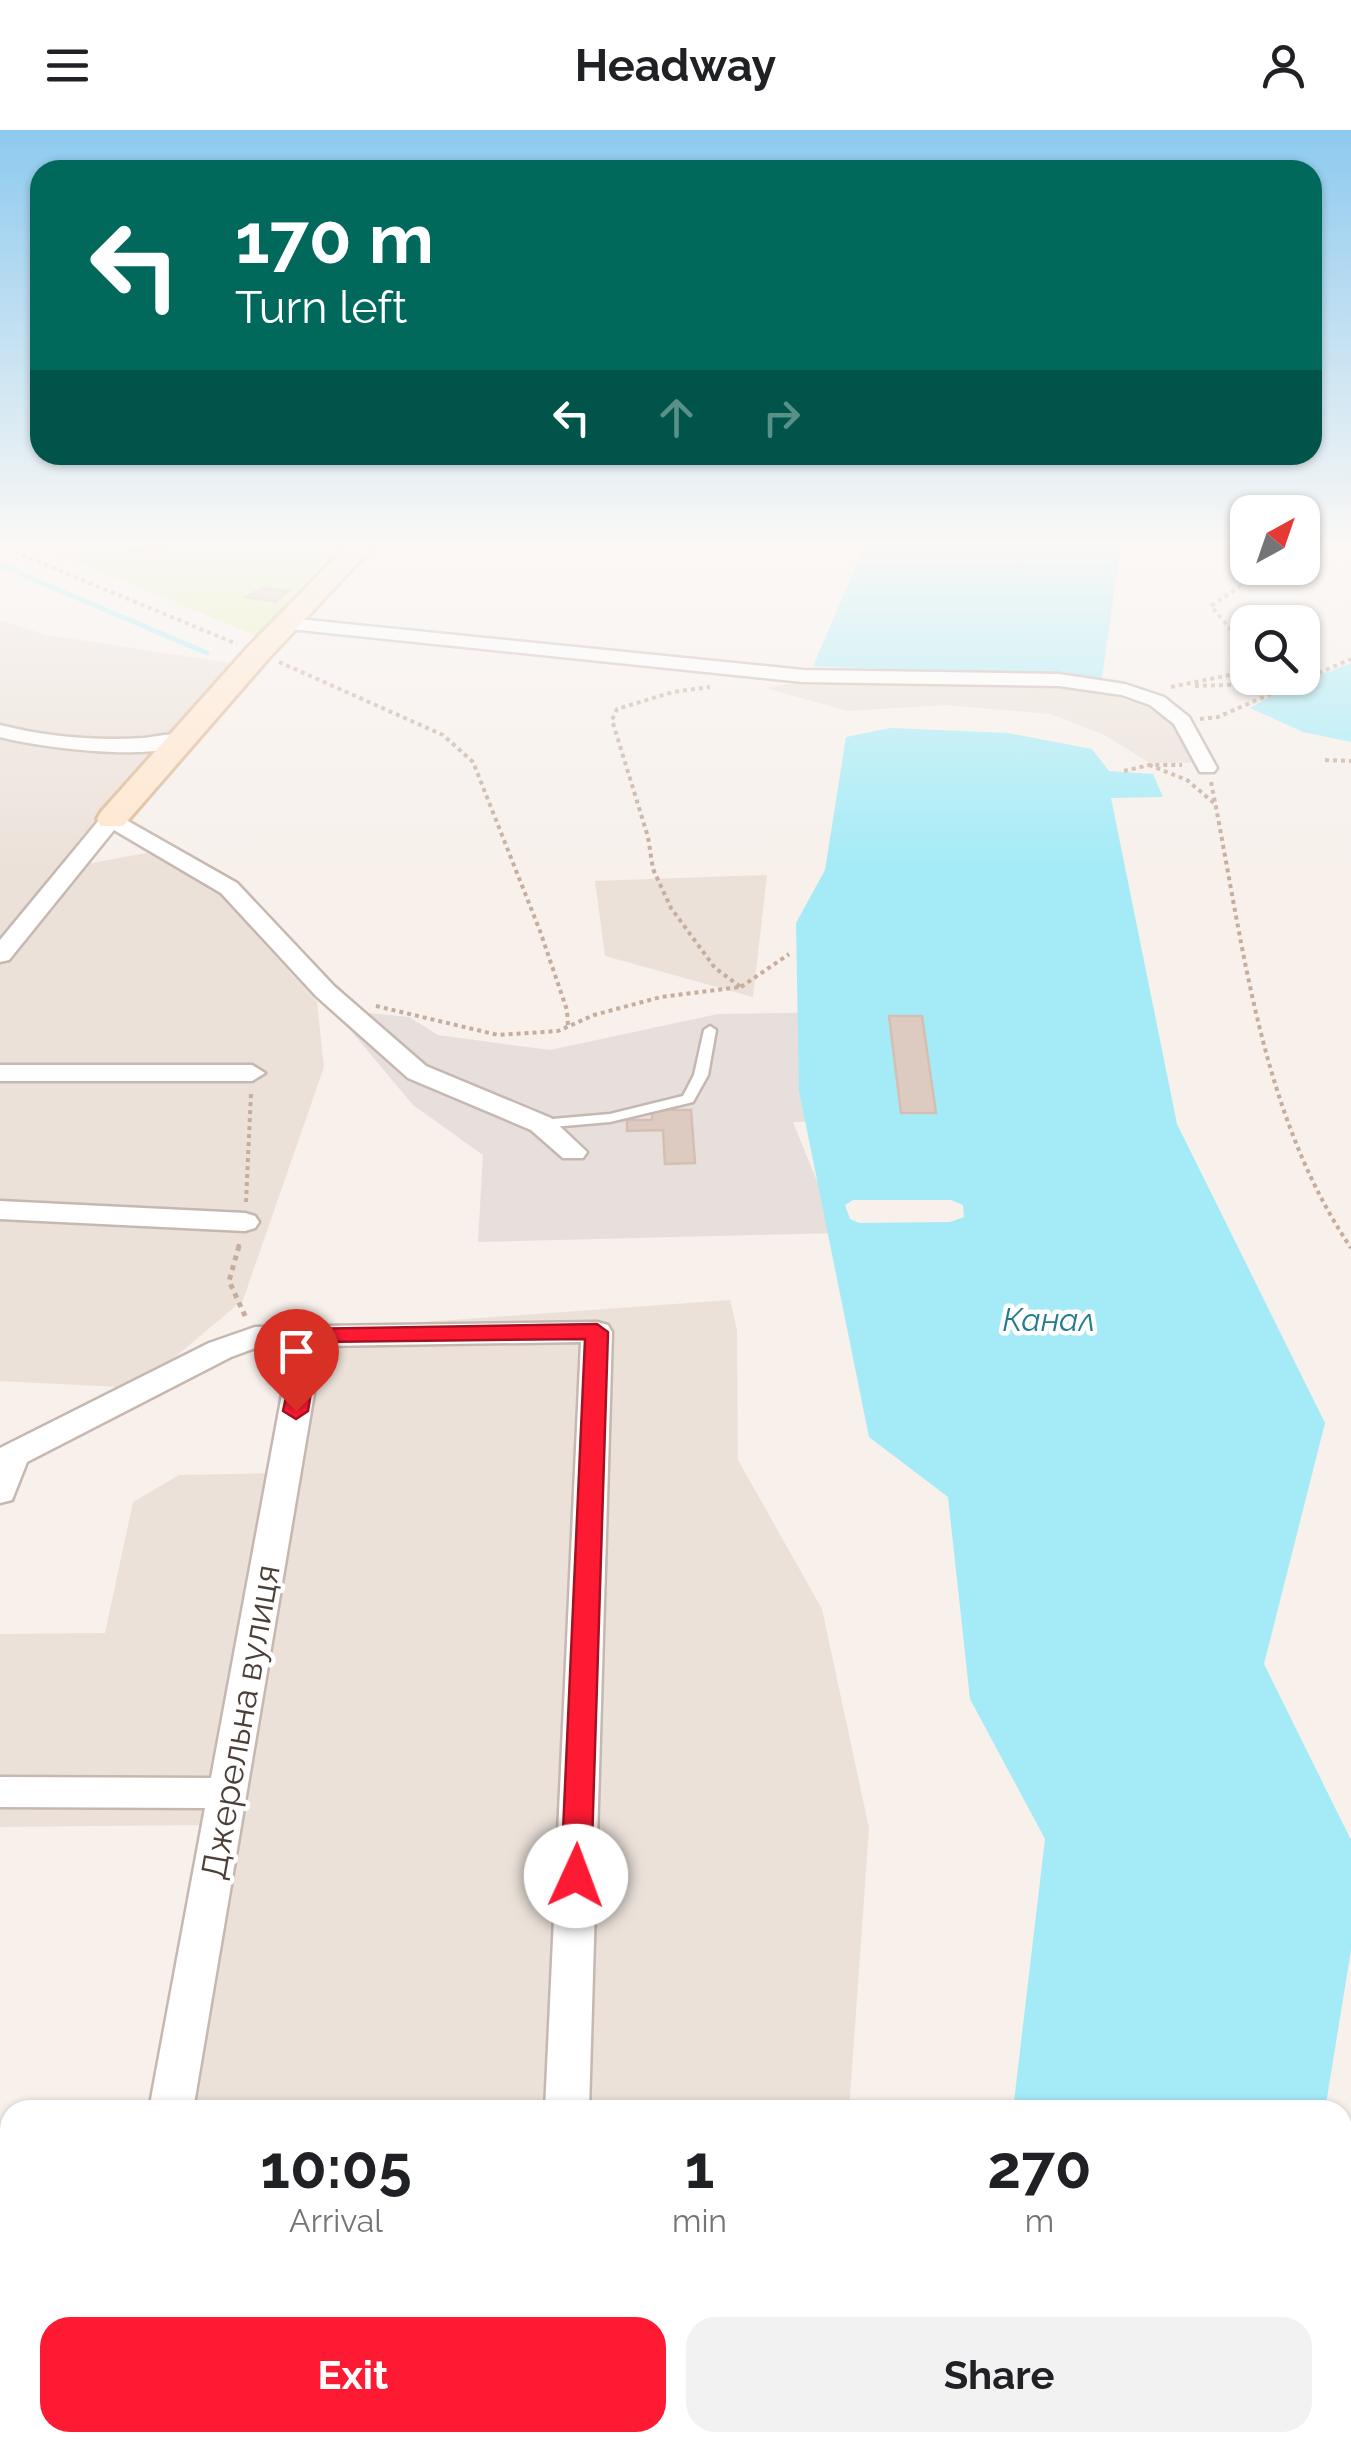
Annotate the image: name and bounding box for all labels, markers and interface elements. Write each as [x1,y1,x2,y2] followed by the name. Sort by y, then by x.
[40,38,95,93] icon: menu
[1256,38,1311,93] icon: person
[575,39,776,92] text: Headway
[235,197,434,279] text: 170 m
[70,200,200,330] icon: left
[235,281,407,334] text: Turn left
[544,390,599,445] icon: left
[649,390,704,445] icon: ahead
[754,390,809,445] icon: right
[1230,495,1320,585] north arrow
[1230,495,1320,695] map controls
[1230,605,1320,695] button: search
[1003,1301,1095,1338] water label: Канал
[254,1309,339,1412] pin
[269,1324,324,1379] icon: arrive
[192,1562,288,1882] street label: Джерельна вулиця
[524,1824,628,1928] position arrow
[260,2132,412,2202] text: 10:05
[685,2132,714,2202] text: 1
[987,2132,1092,2202] text: 270
[289,2202,383,2239] text: Arrival
[672,2202,727,2239] text: min
[1025,2202,1054,2239] text: m
[40,2317,666,2432] button: Exit
[686,2317,1312,2432] button: Share

